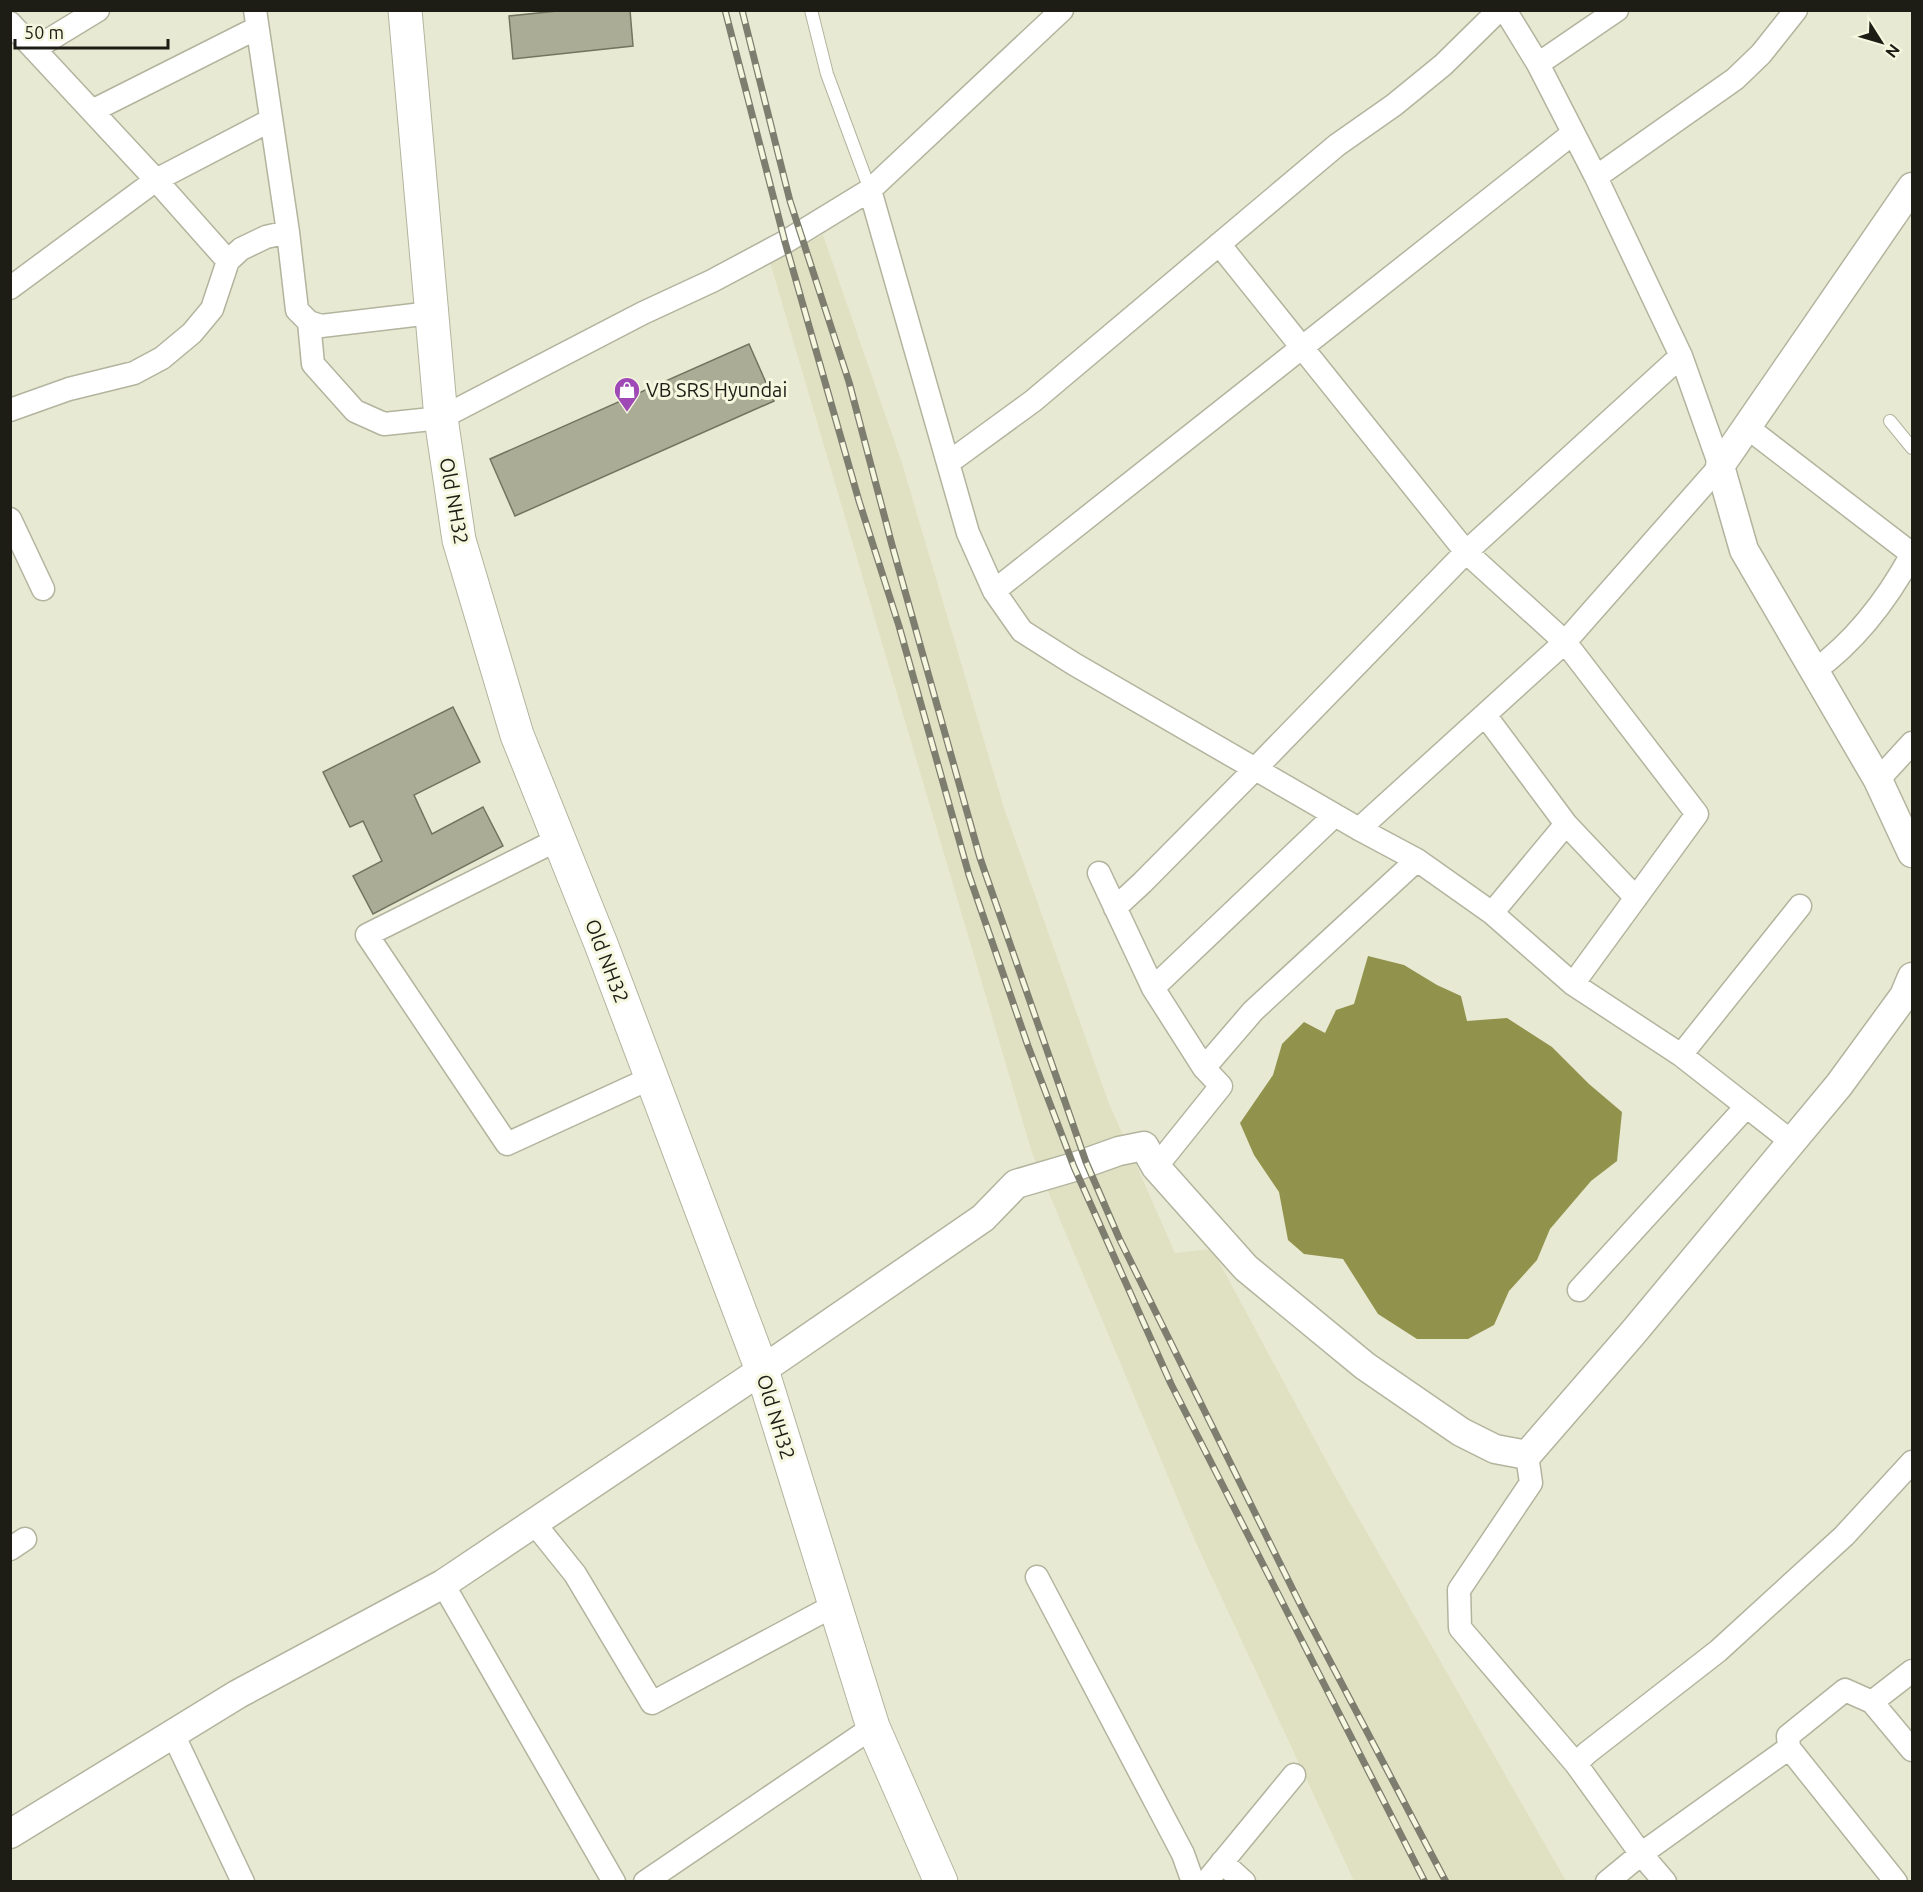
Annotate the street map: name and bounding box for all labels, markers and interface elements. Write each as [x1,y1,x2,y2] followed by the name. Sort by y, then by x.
[15,12,168,50] scale bar
[1851,12,1911,72] north arrow
[24,22,64,42] text: 50 m
[1882,41,1904,61] text: N
[612,375,642,413] shop icon: VB SRS Hyundai
[646,378,787,401] place label: VB SRS Hyundai
[436,456,473,546] street label: Old NH32
[581,916,634,1006] street label: Old NH32
[753,1371,800,1462] street label: Old NH32

